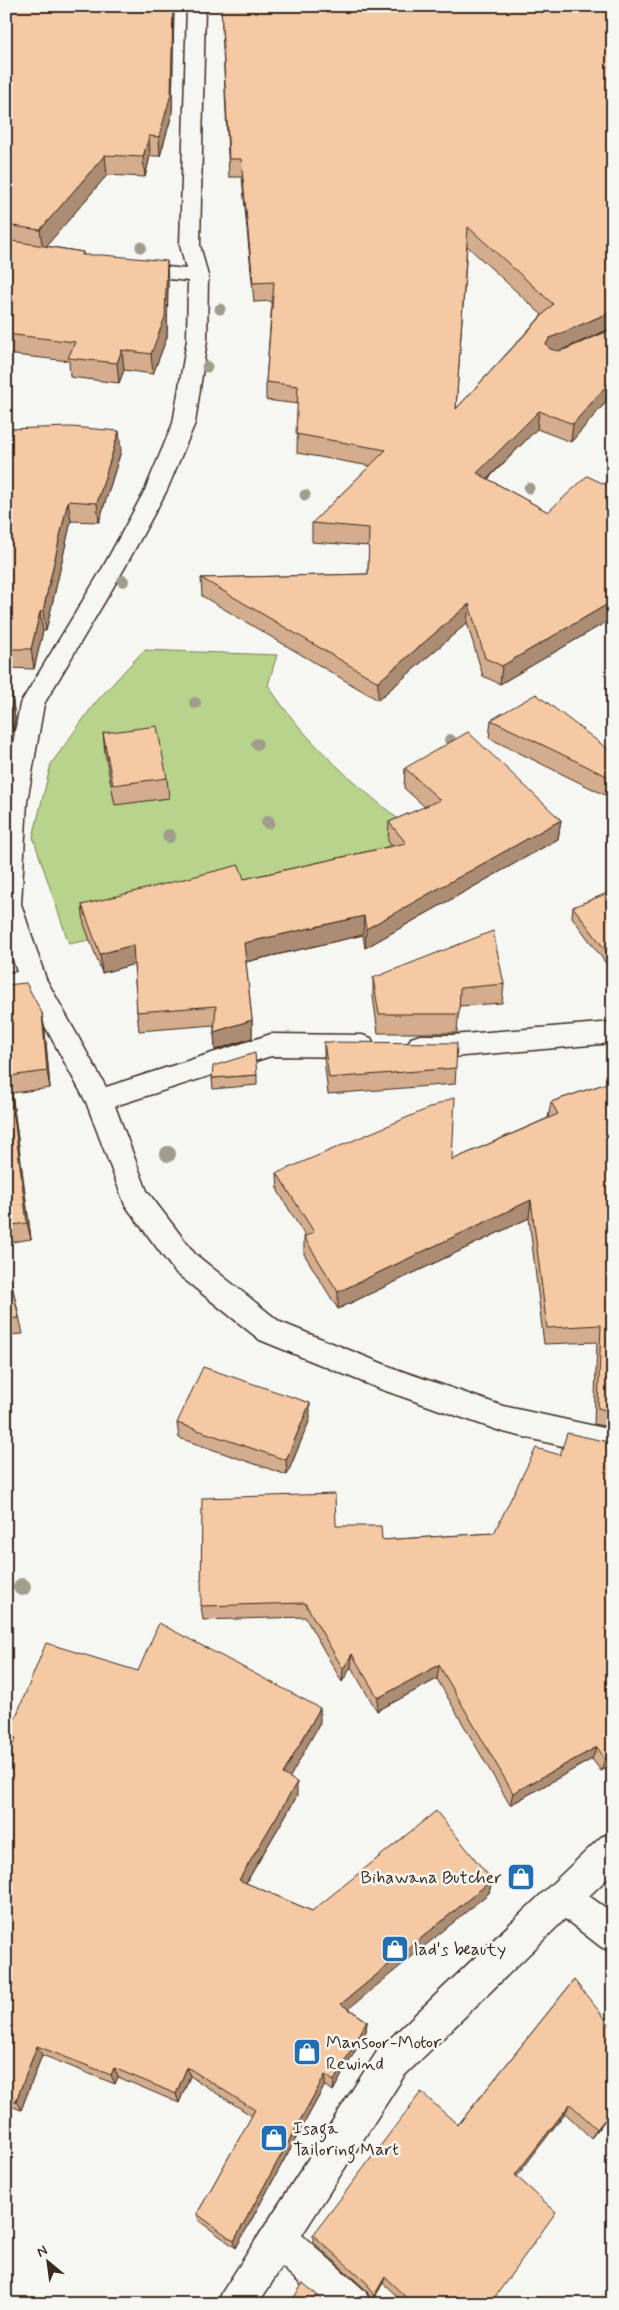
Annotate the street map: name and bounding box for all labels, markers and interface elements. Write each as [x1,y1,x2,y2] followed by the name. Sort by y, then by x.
[506,1862,536,1892] shop icon: Bihawana Butcher
[361,1866,502,1890] place label: Bihawana Butcher
[380,1934,410,1964] shop icon: lad's beauty
[414,1938,506,1962] place label: lad's beauty
[326,2031,442,2076] place label: Mansoor-Motor Rewind
[292,2037,322,2067] shop icon: Mansoor-Motor Rewind
[293,2117,399,2164] place label: Isaga Tailoring Mart
[259,2123,289,2153] shop icon: Isaga Tailoring Mart
[22,2238,72,2288] north arrow
[34,2241,51,2262] text: N

